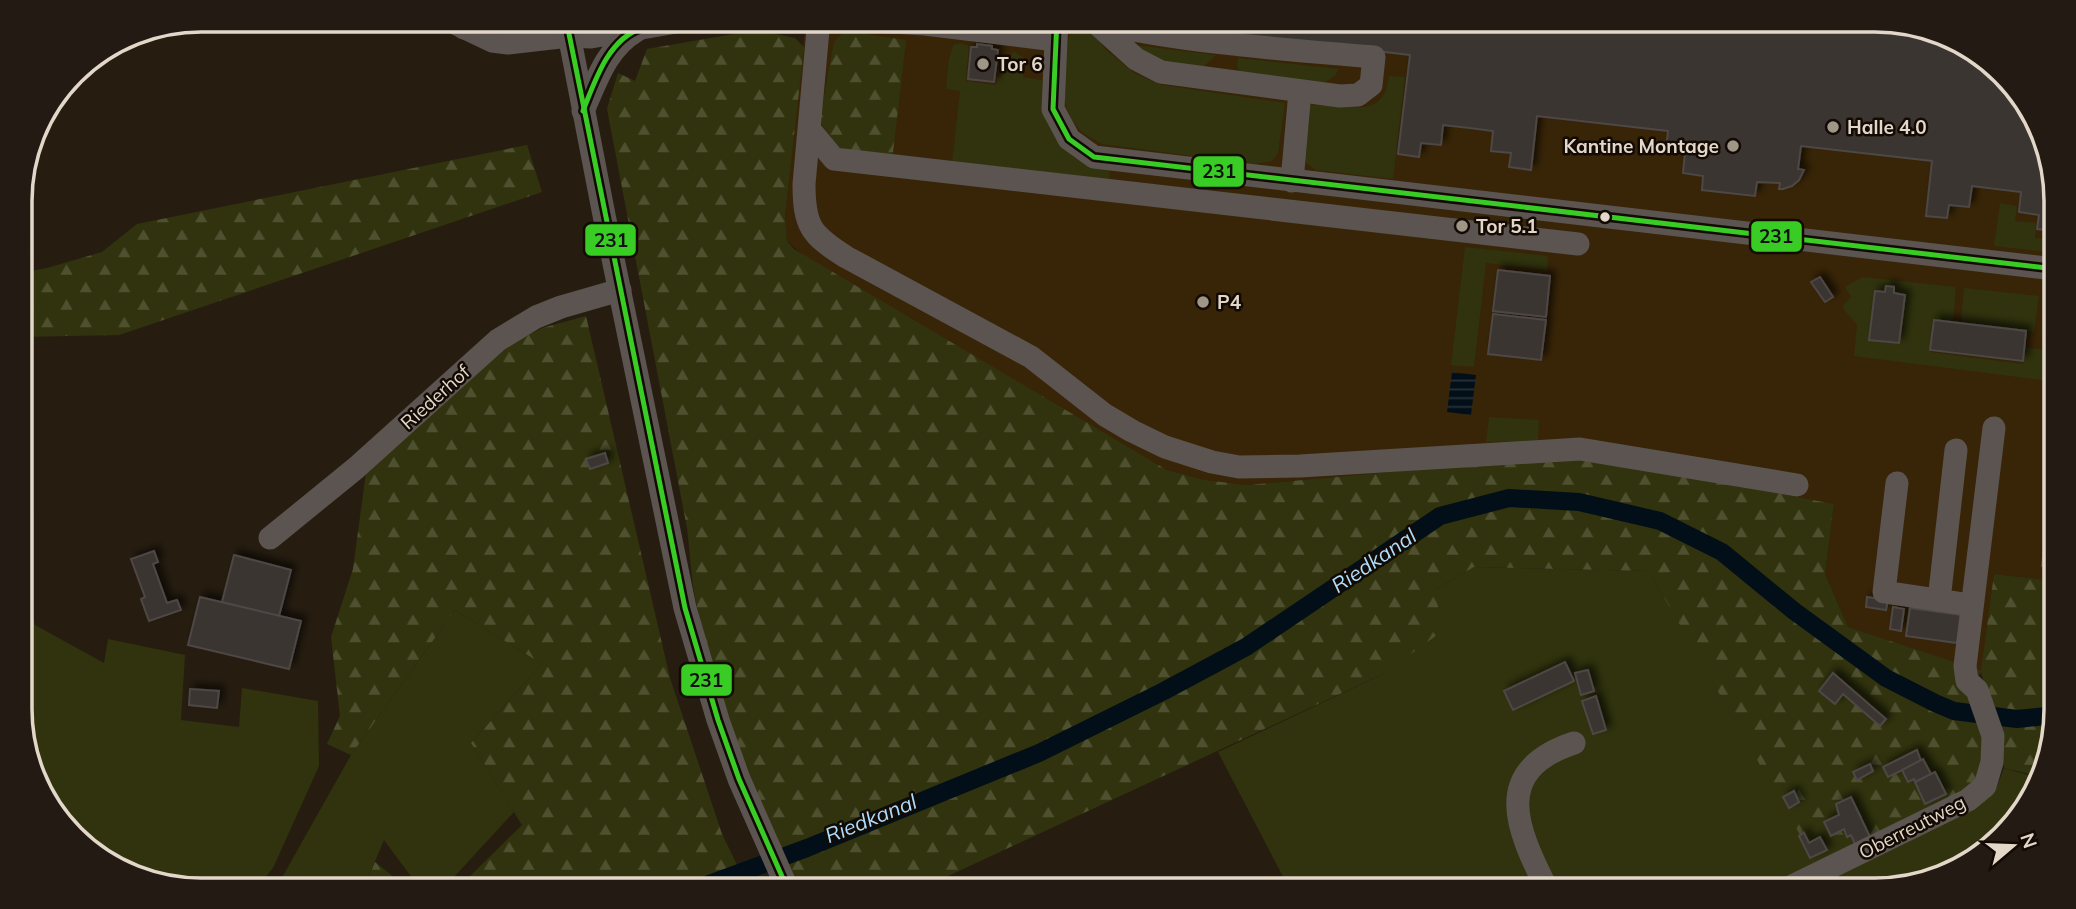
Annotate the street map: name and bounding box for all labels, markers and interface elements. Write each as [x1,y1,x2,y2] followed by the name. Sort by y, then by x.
[997,52,1043,76] place label: Tor 6
[975,56,991,72] marker: Tor 6
[1847,115,1927,139] place label: Halle 4.0
[1825,119,1841,135] marker: Halle 4.0
[1563,134,1719,158] place label: Kantine Montage
[1725,138,1741,154] marker: Kantine Montage
[1192,155,1245,188] line badge: 231
[1202,159,1236,183] text: 231
[1598,210,1612,224] unlabelled marker
[1476,214,1538,238] place label: Tor 5.1
[1454,218,1470,234] marker: Tor 5.1
[1750,220,1803,253] line badge: 231
[584,223,637,257] line badge: 231
[1759,224,1793,248] text: 231
[594,228,628,252] text: 231
[1217,290,1242,314] place label: P4
[1195,294,1211,310] marker: P4
[395,359,475,434] street label: Riederhof
[1326,522,1421,598] water label: Riedkanal
[680,663,733,697] line badge: 231
[689,668,723,692] text: 231
[821,788,920,848] water label: Riedkanal
[1855,790,1969,864] street label: Oberreutweg
[1978,811,2048,881] north arrow
[2015,830,2043,851] text: N

